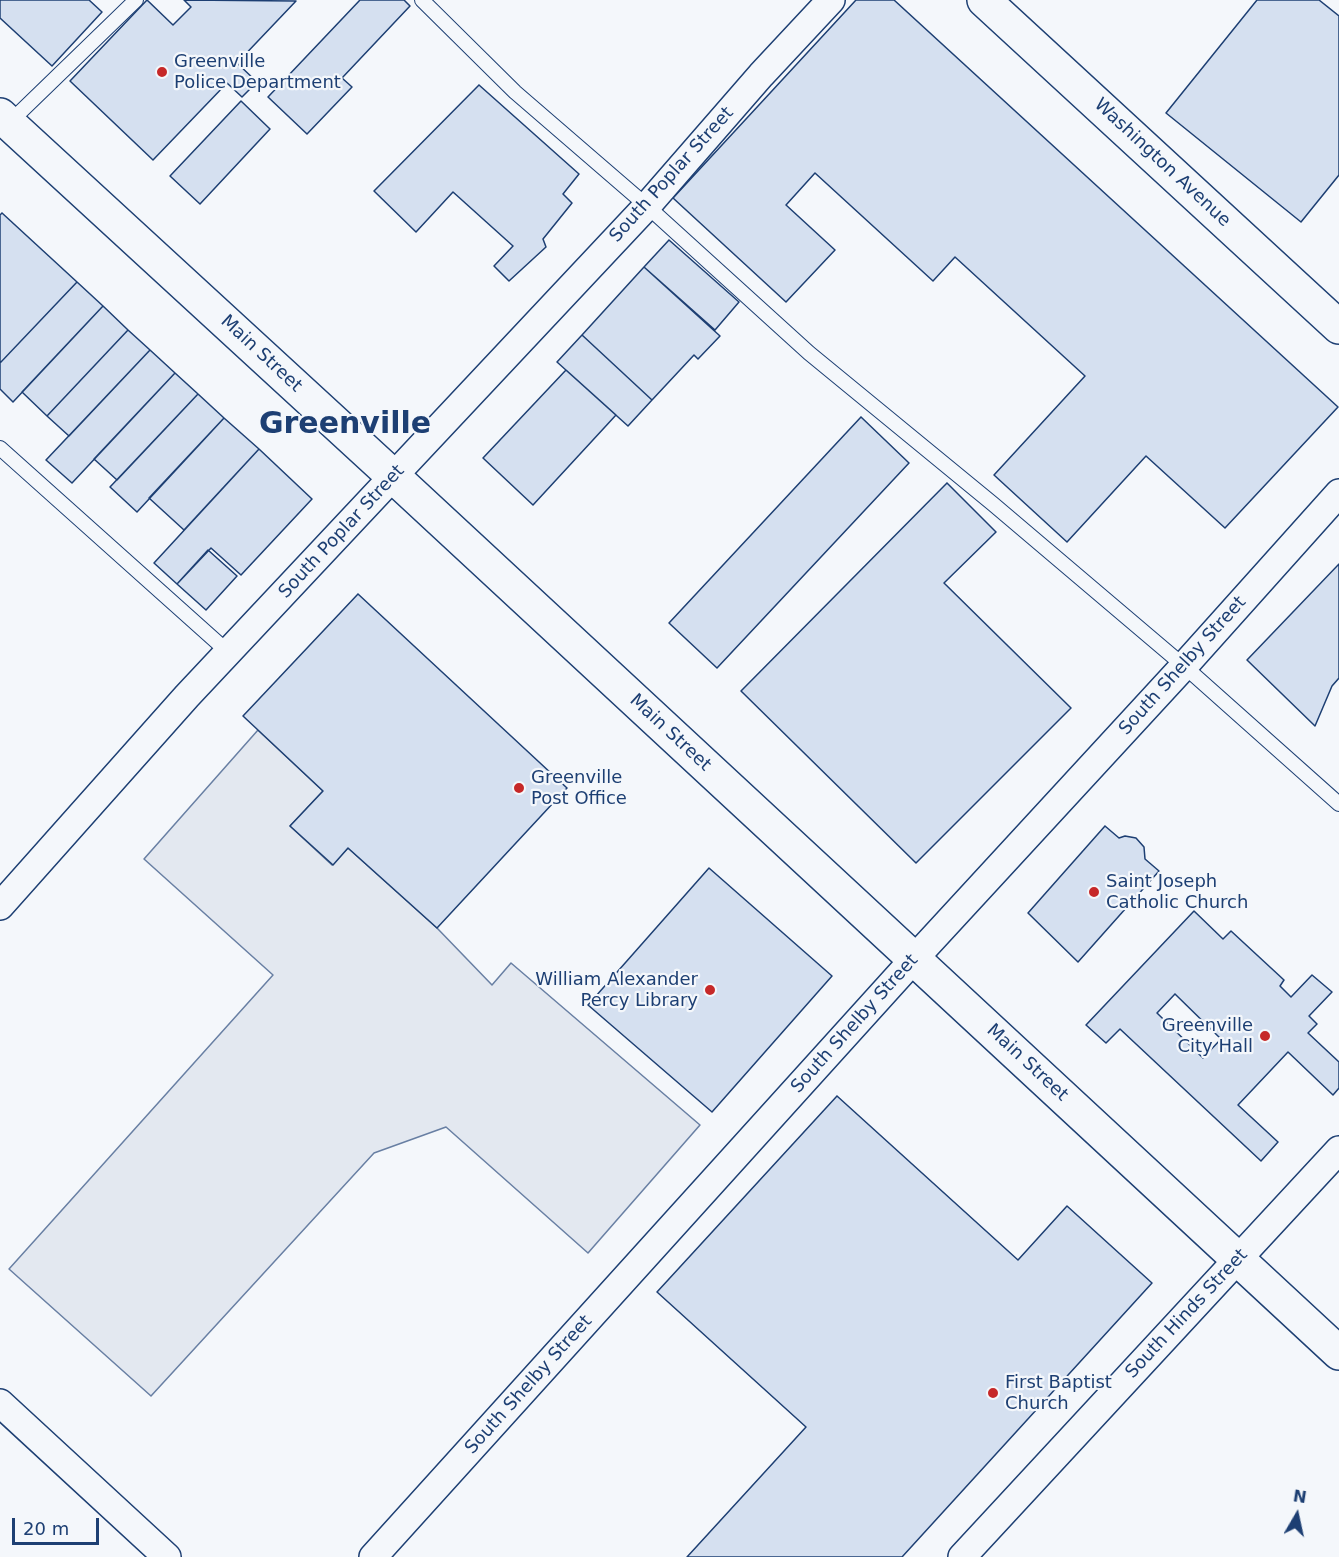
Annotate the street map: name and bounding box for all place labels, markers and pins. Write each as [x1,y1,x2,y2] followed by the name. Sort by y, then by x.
[174,51,341,94] place label: Greenville Police Department
[155,65,169,79] marker: Greenville Police Department
[531,767,627,810] place label: Greenville Post Office
[512,781,526,795] marker: Greenville Post Office
[1106,871,1248,914] place label: Saint Joseph Catholic Church
[1087,885,1101,899] marker: Saint Joseph Catholic Church
[535,969,698,1012] place label: William Alexander Percy Library
[703,983,717,997] marker: William Alexander Percy Library
[1162,1015,1253,1058] place label: Greenville City Hall
[1258,1029,1272,1043] marker: Greenville City Hall
[1005,1372,1112,1414] place label: First Baptist Church
[986,1386,1000,1400] marker: First Baptist Church

